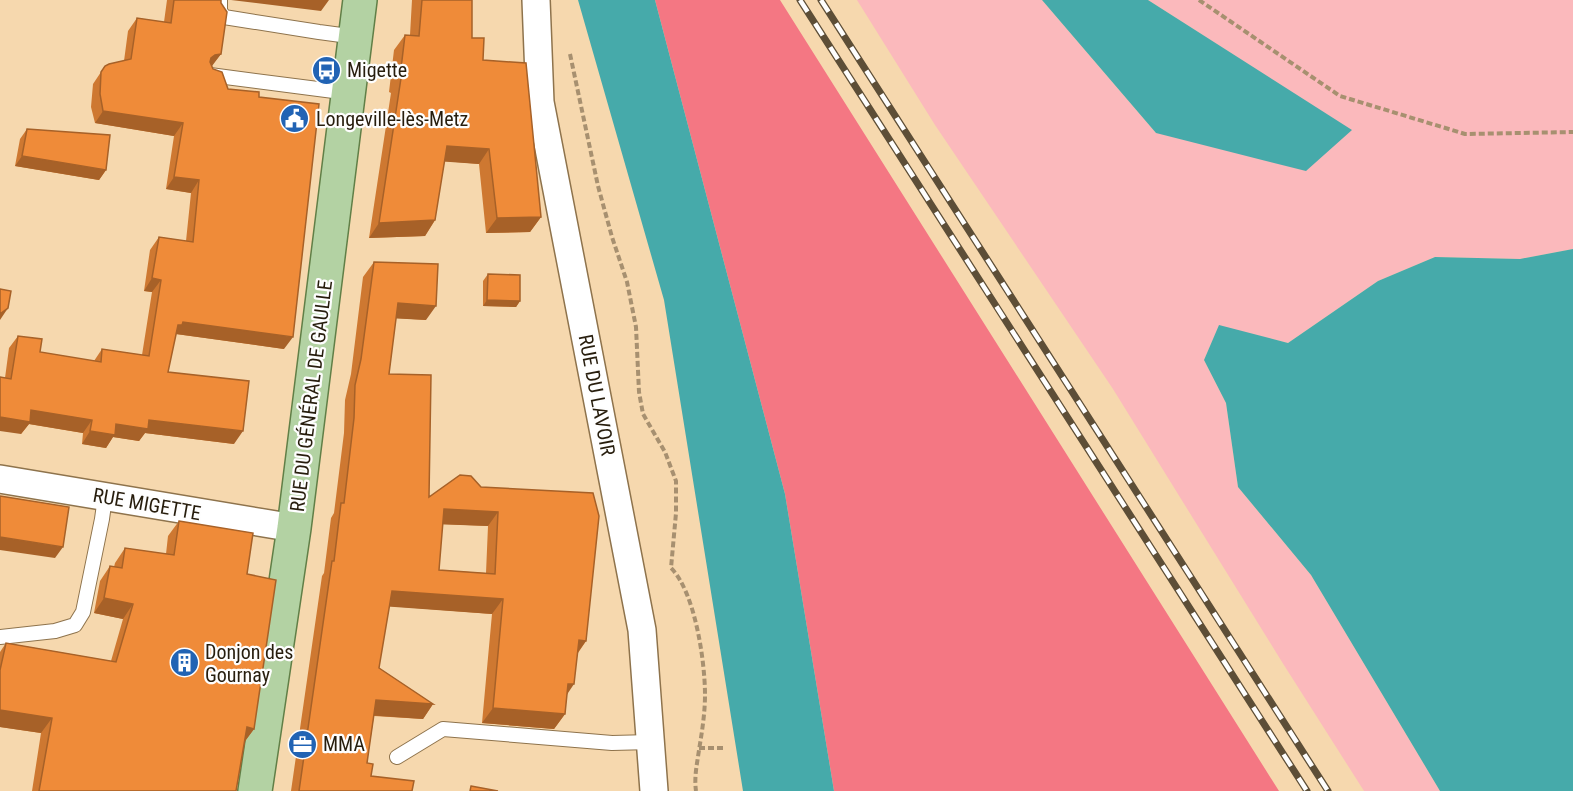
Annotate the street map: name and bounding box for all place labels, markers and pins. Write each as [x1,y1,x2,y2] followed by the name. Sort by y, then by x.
[310,54,342,86] bus stop icon: Migette
[347,58,407,82] place label: Migette
[279,103,311,135] public building icon: Longeville-lès-Metz
[316,107,468,131] place label: Longeville-lès-Metz
[205,640,293,687] place label: Donjon des Gournay
[168,647,200,679] building icon: Donjon des Gournay
[286,728,318,760] office icon: MMA
[323,732,365,756] place label: MMA

